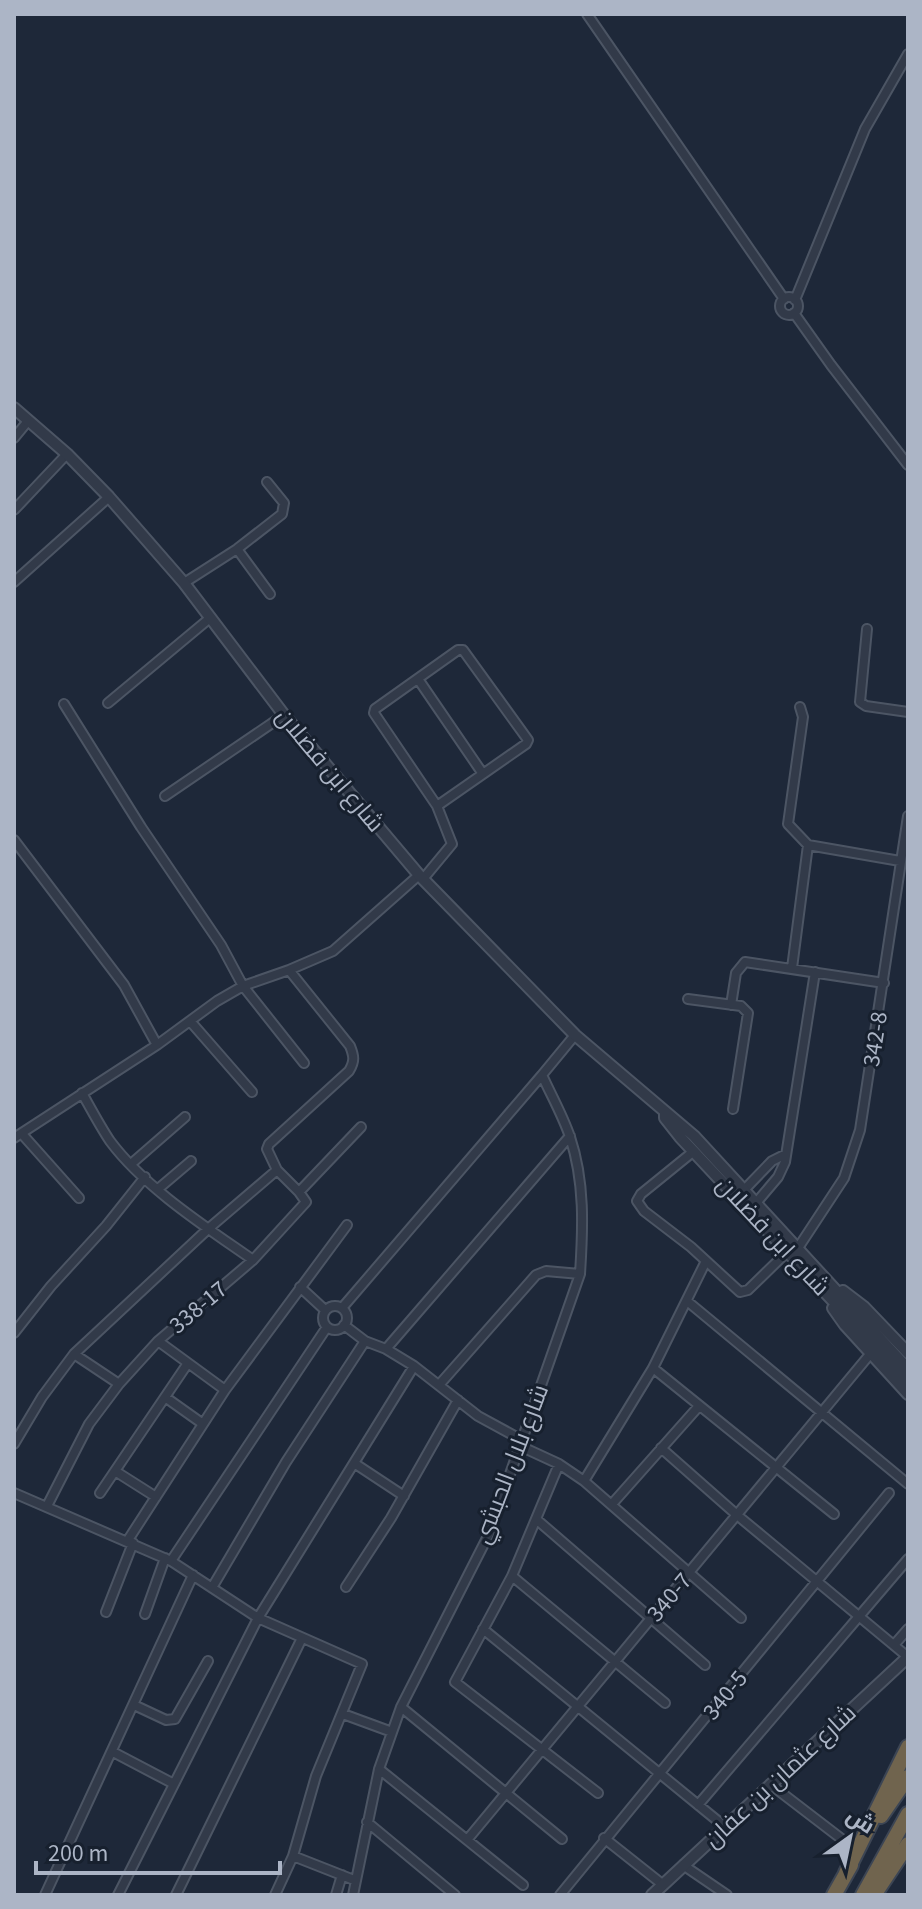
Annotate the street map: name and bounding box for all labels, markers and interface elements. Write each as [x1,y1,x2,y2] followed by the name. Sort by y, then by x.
[267,701,392,840] street label: شارع ابن فضلان
[854,1009,897,1069] street label: 342-8
[708,1169,838,1304] street label: شارع ابن فضلان
[161,1272,235,1342] street label: 338-17
[465,1379,558,1549] street label: شارع بلال الحبشي
[638,1565,701,1630] street label: 340-7
[694,1663,756,1728] street label: 340-5
[698,1698,862,1854] street label: شارع عثمان بن عفان
[810,1797,890,1877] north arrow
[36,1825,280,1875] scale bar
[48,1836,108,1871] text: 200 m

